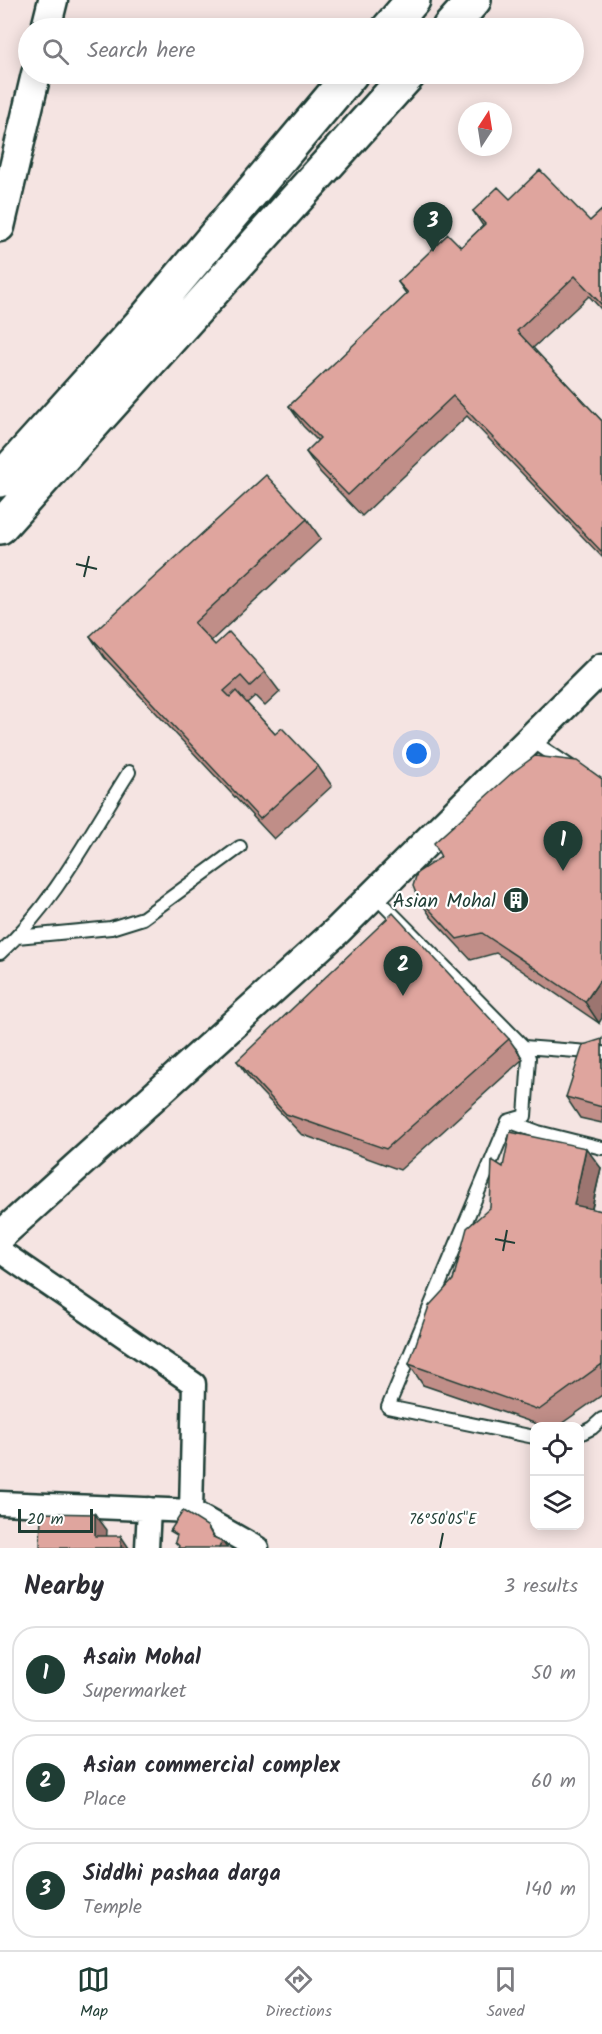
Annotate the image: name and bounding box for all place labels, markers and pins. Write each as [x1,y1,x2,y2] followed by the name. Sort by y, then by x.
[414,202,452,252] pin: 3
[544,822,582,871] pin: 1
[501,885,531,915] building icon: Asian Mohal
[393,886,496,918] place label: Asian Mohal
[384,946,422,996] pin: 2

